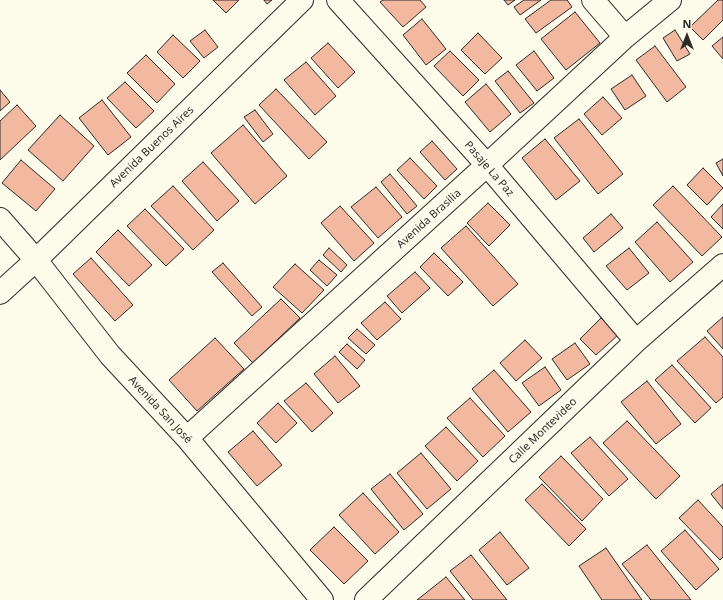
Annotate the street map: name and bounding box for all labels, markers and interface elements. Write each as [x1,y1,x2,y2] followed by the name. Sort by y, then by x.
[667,16,707,56] north arrow
[683,16,691,31] text: N
[107,103,197,191] street label: Avenida Buenos Aires
[461,139,517,199] street label: Pasaje La Paz
[394,187,464,251] street label: Avenida Brasilia
[125,374,195,446] street label: Avenida San José
[506,395,580,467] street label: Calle Montevideo

